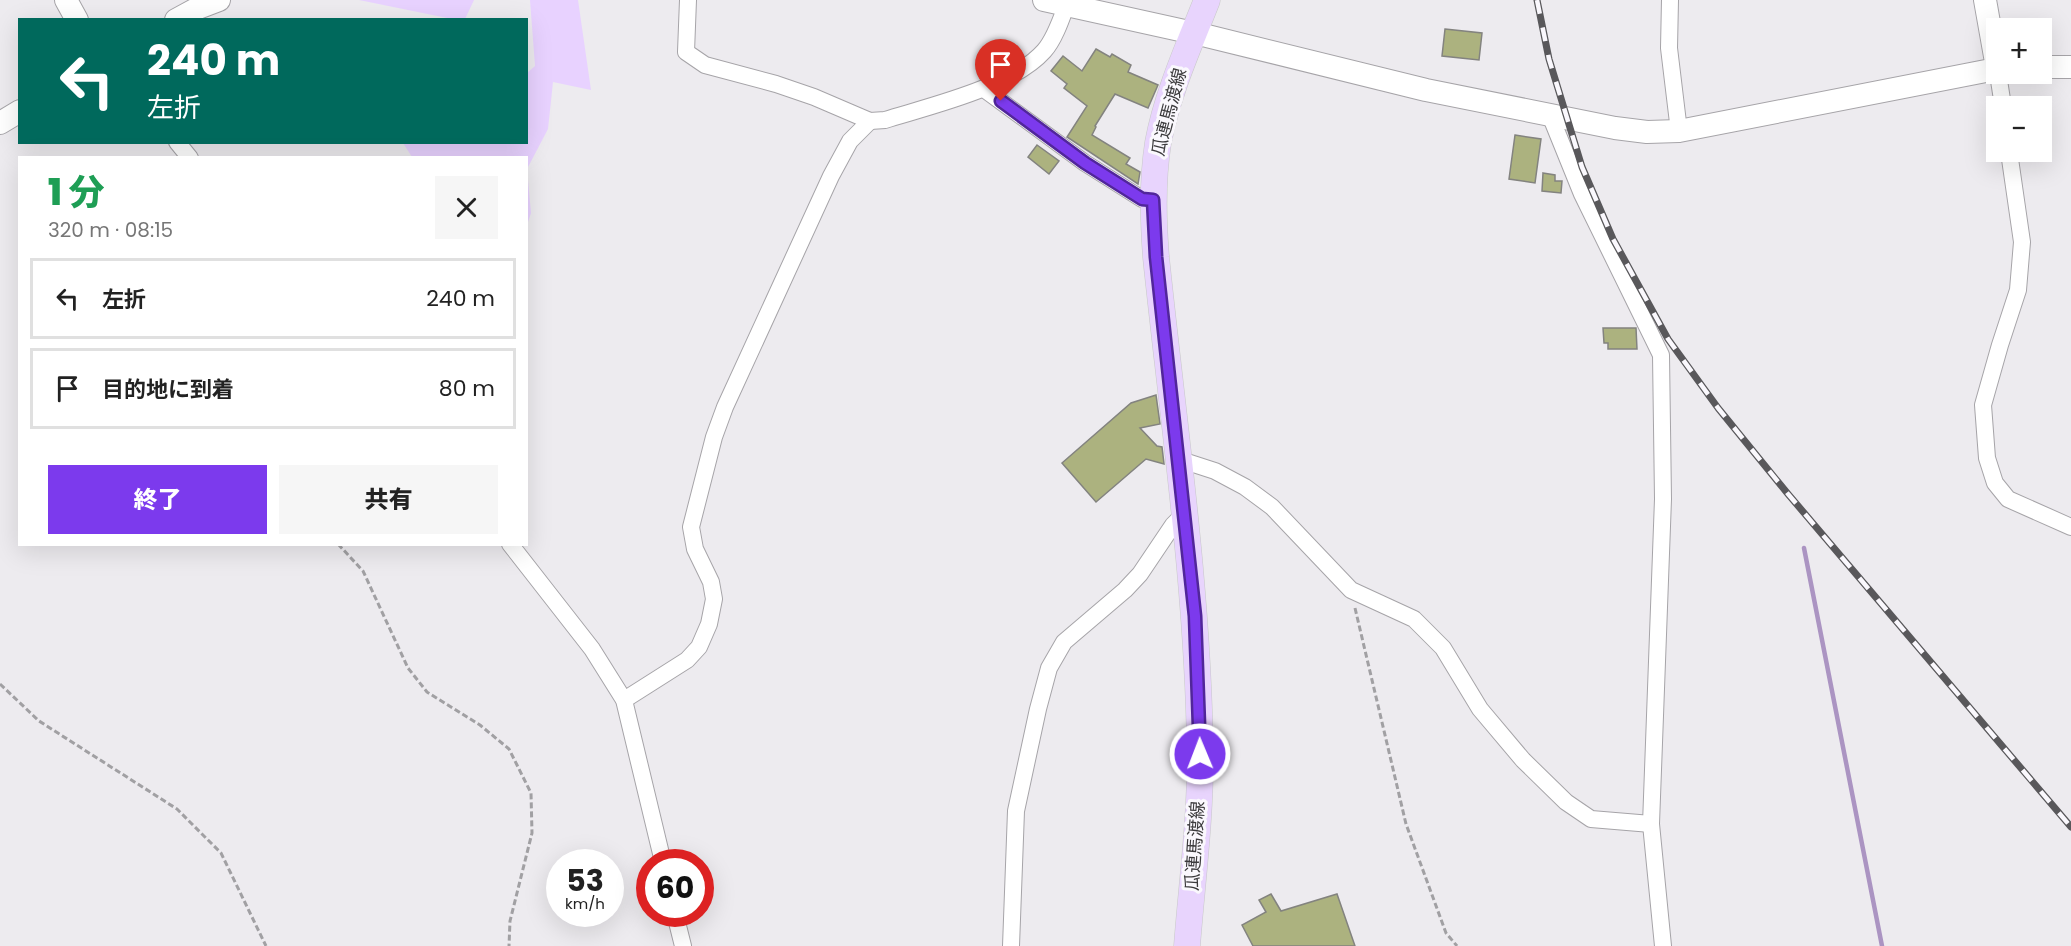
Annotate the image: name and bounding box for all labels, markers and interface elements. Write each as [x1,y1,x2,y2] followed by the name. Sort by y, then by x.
[1986,18,2052,162] map controls
[1986,18,2052,84] button: +
[147,31,280,90] text: 240 m
[975,39,1026,101] pin
[48,42,126,120] icon: left
[984,48,1017,81] icon: arrive
[1145,65,1192,159] street label: 瓜連馬渡線
[147,89,201,126] text: 左折
[1986,96,2052,162] button: −
[48,167,105,218] text: 1 分
[435,176,498,239] button: close
[48,216,173,244] text: 320 m · 08:15
[51,282,84,315] icon: left
[426,283,495,314] text: 240 m
[102,284,146,315] text: 左折
[51,372,84,405] icon: arrive
[439,373,495,404] text: 80 m
[102,374,234,405] text: 目的地に到着
[48,465,267,534] button: 終了
[279,465,498,534] button: 共有
[1168,722,1232,786] position arrow
[1179,800,1210,892] street label: 瓜連馬渡線
[636,849,714,927] speed limit sign: 60
[566,859,604,902] text: 53
[565,893,605,914] text: km/h

